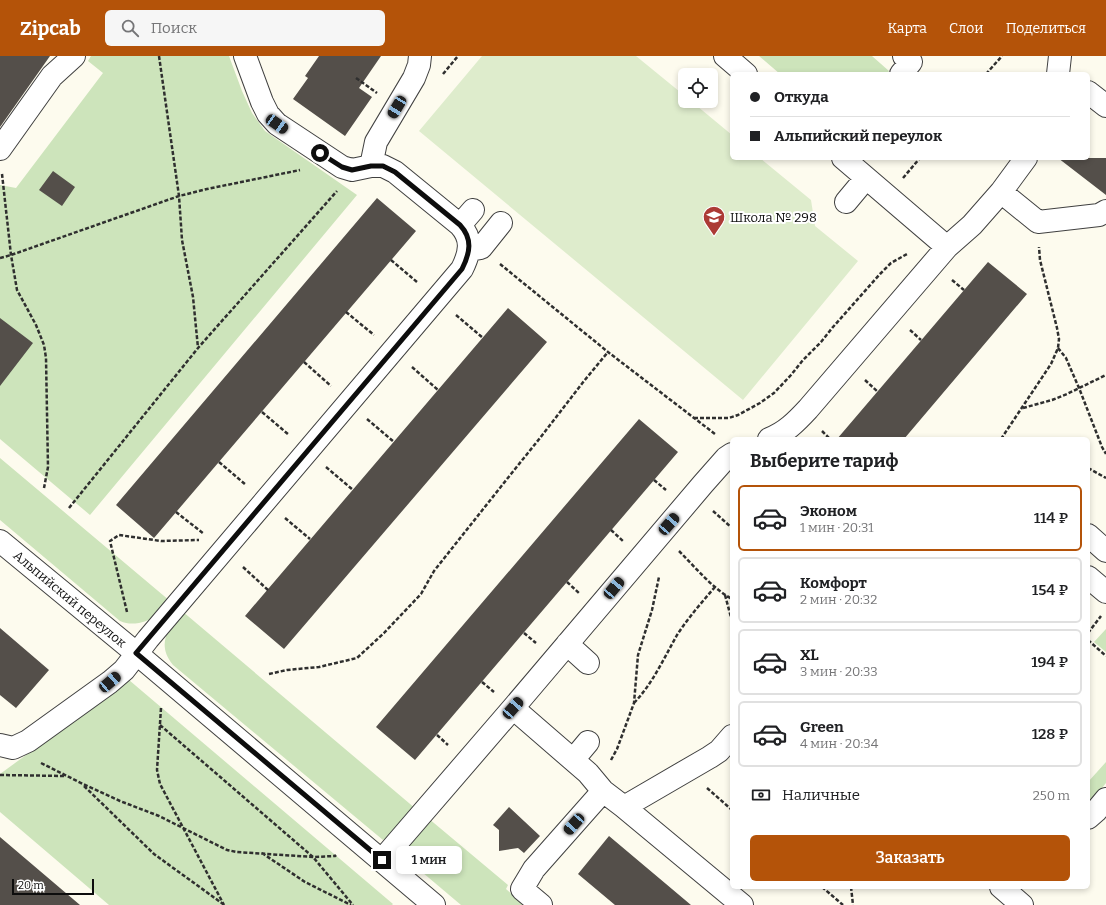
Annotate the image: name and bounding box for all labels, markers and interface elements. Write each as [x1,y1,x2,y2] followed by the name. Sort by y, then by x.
[105,10,385,46] search box
[20,17,81,40] text: Zipcab
[119,17,141,39] icon: search
[151,19,197,37] text: Поиск
[887,20,927,37] text: Карта
[949,20,984,37] text: Слои
[1006,20,1086,37] text: Поделиться
[678,68,718,108] map controls
[678,68,718,108] button: locate
[774,88,829,106] text: Откуда
[386,94,408,120] car
[264,112,290,136] car
[774,127,942,145] text: Альпийский переулок
[311,144,329,162] route start
[701,204,727,237] school or university icon: Школа № 298
[730,210,817,225] place label: Школа № 298
[750,450,898,472] text: Выберите тариф
[752,500,788,536] icon: car
[800,502,857,520] text: Эконом
[1034,509,1068,527] text: 114 ₽
[657,511,681,537] car
[800,520,874,535] text: 1 мин · 20:31
[11,548,130,651] street label: Альпийский переулок
[752,572,788,608] icon: car
[800,574,867,592] text: Комфорт
[602,575,626,601] car
[1032,581,1068,599] text: 154 ₽
[800,592,877,607] text: 2 мин · 20:32
[752,644,788,680] icon: car
[800,646,819,664] text: XL
[1031,653,1068,671] text: 194 ₽
[800,664,878,679] text: 3 мин · 20:33
[97,670,123,694] car
[501,695,525,721] car
[752,716,788,752] icon: car
[800,718,844,736] text: Green
[1032,725,1068,743] text: 128 ₽
[800,736,878,751] text: 4 мин · 20:34
[750,784,772,806] icon: cash
[782,786,860,804] text: Наличные
[1033,788,1070,803] text: 250 m
[562,811,586,837] car
[750,835,1070,881] button: Заказать
[396,846,462,874] callout: 1 мин
[373,851,391,869] route end
[411,852,447,867] text: 1 мин
[12,877,94,896] scale bar
[18,879,44,892] text: 20 m

